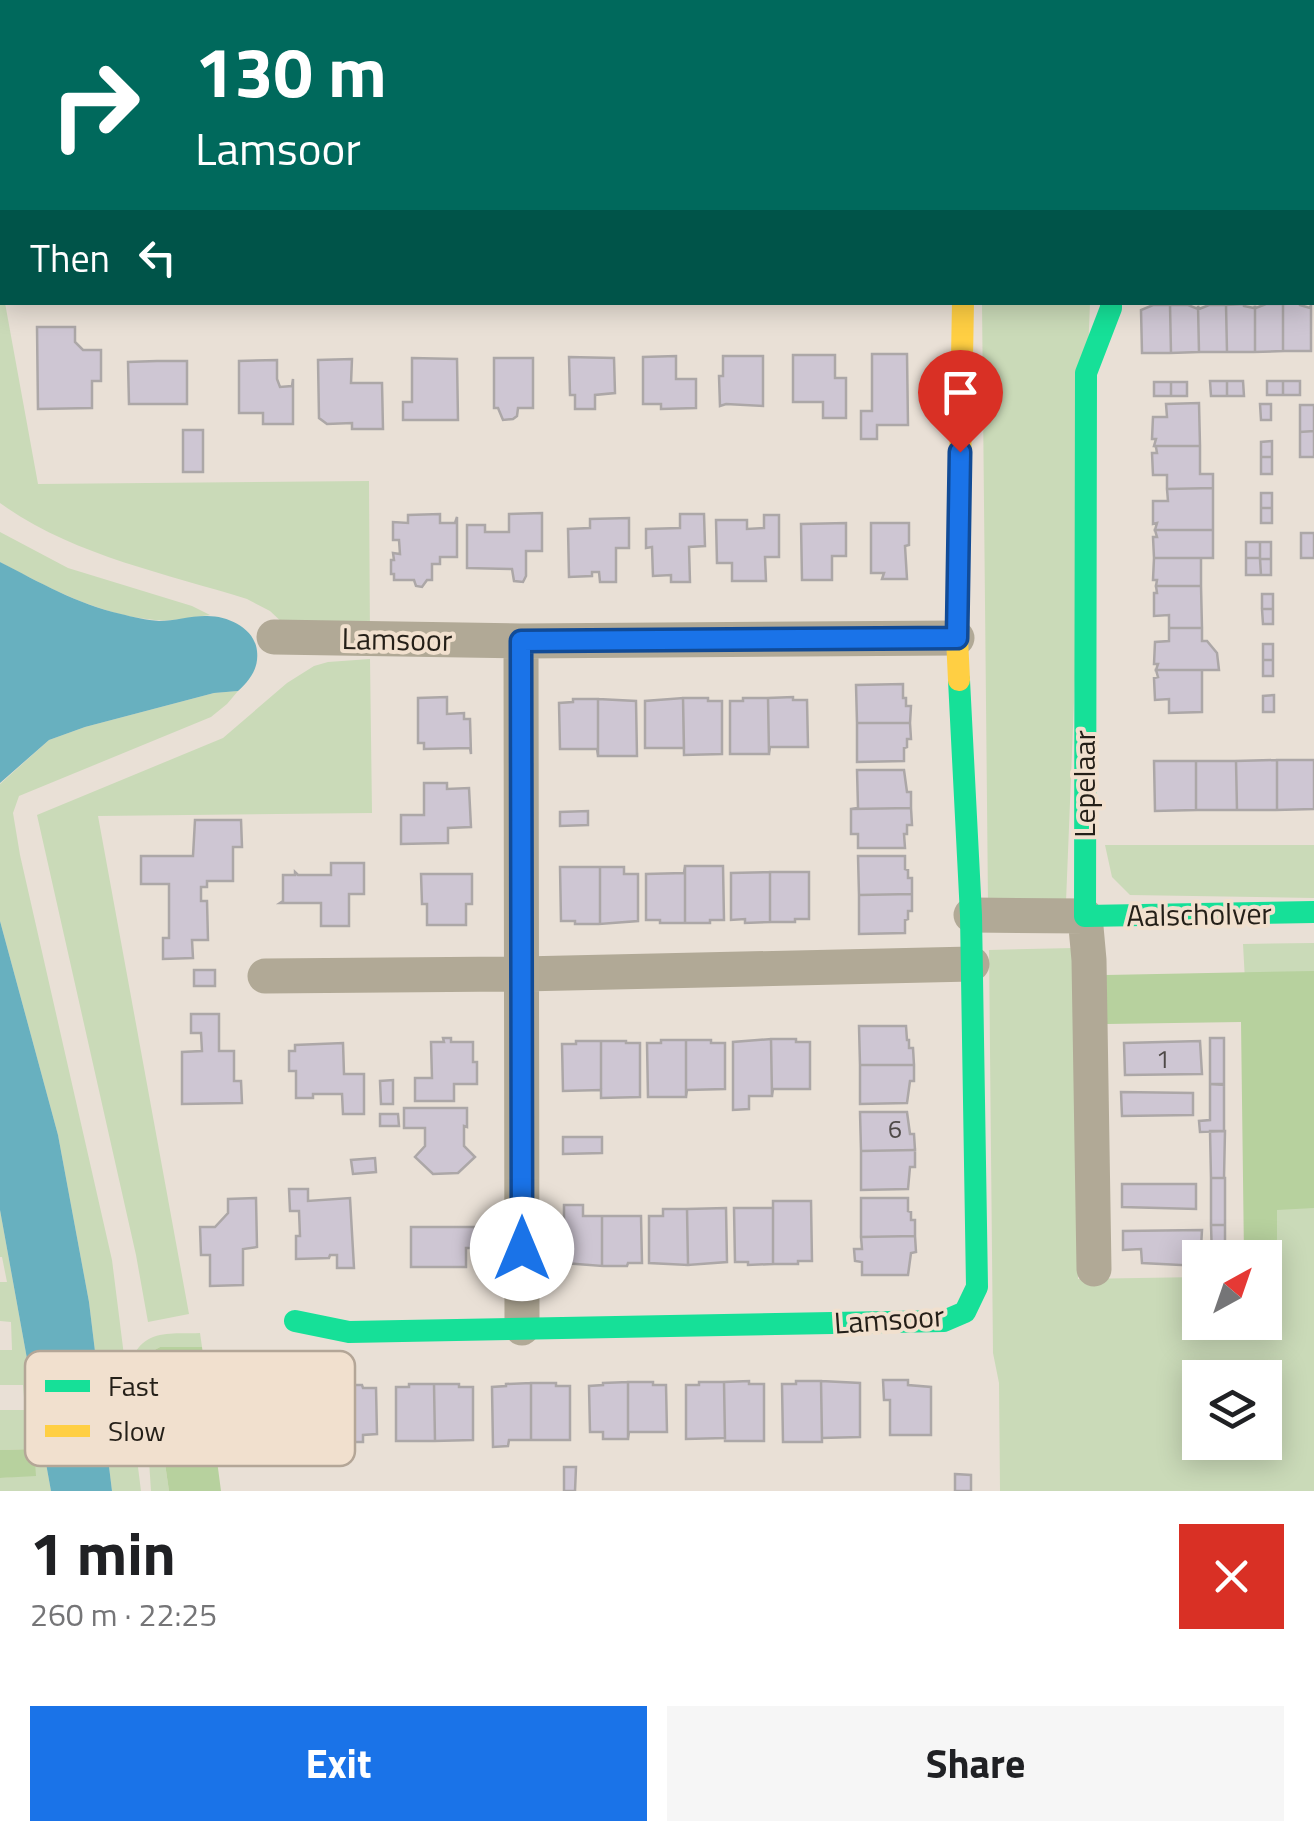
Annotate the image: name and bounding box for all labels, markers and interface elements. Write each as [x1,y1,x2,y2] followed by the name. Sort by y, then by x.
[195,18,387,124] text: 130 m
[30,40,160,170] icon: right
[195,114,361,182] text: Lamsoor
[30,229,110,287] text: Then
[130,230,185,285] icon: left
[918,350,1003,453] pin
[933,365,988,420] icon: arrive
[341,615,453,663] street label: Lamsoor
[1061,730,1107,838] street label: Lepelaar
[1126,890,1272,938] street label: Aalscholver
[1156,1040,1170,1078] house number: 1
[888,1110,902,1148] house number: 6
[470,1197,574,1301] position arrow
[1182,1240,1282,1340] north arrow
[1182,1240,1282,1460] map controls
[832,1292,946,1346] street label: Lamsoor
[25,1351,355,1466] legend
[1182,1360,1282,1460] button: layers
[108,1364,159,1407] text: Fast
[108,1409,166,1452] text: Slow
[30,1507,176,1598] text: 1 min
[1179,1524,1284,1629] button: close
[30,1590,217,1638] text: 260 m · 22:25
[30,1706,647,1821] button: Exit
[667,1706,1284,1821] button: Share

